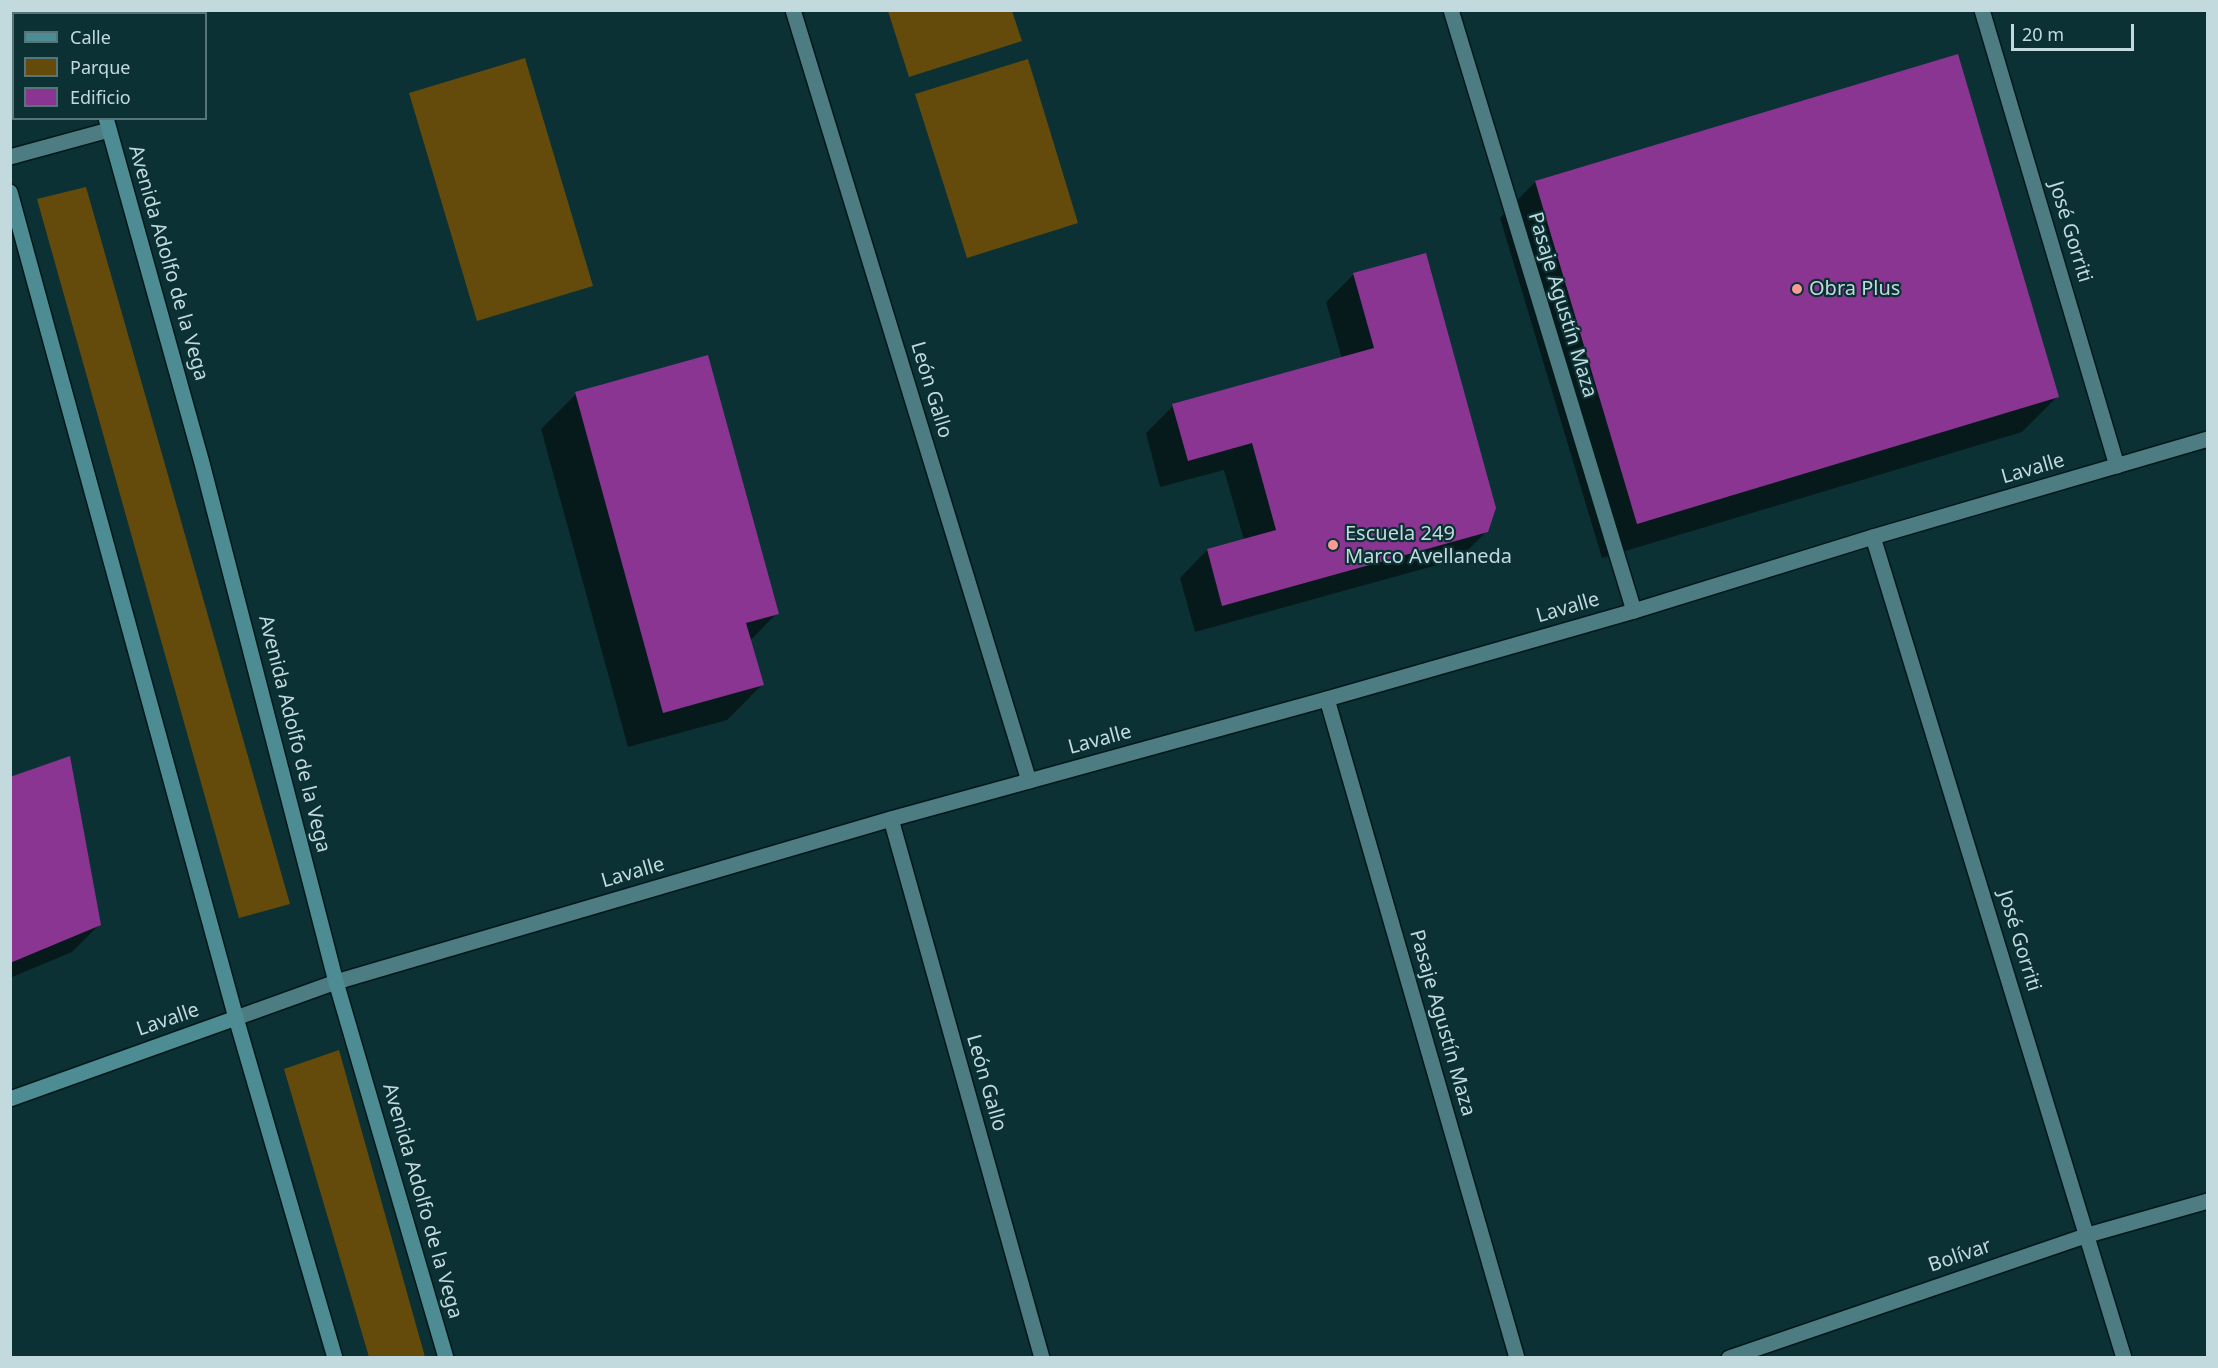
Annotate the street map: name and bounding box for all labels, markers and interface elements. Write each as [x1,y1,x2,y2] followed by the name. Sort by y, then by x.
[12,12,207,120] legend
[2014,12,2137,50] scale bar
[2022,22,2064,46] text: 20 m
[70,25,111,49] text: Calle
[70,55,130,79] text: Parque
[70,85,131,109] text: Edificio
[123,143,213,383] street label: Avenida Adolfo de la Vega
[2043,179,2097,285] street label: José Gorriti
[1522,209,1602,401] street label: Pasaje Agustín Maza
[1809,277,1900,301] place label: Obra Plus
[1790,282,1804,296] marker: Obra Plus
[905,339,957,441] street label: León Gallo
[1999,449,2067,489] street label: Lavalle
[1345,522,1512,569] place label: Escuela 249 Marco Avellaneda
[1326,538,1340,552] marker: Escuela 249 Marco Avellaneda
[1534,588,1602,628] street label: Lavalle
[253,613,335,855] street label: Avenida Adolfo de la Vega
[1066,720,1134,760] street label: Lavalle
[599,853,667,893] street label: Lavalle
[1992,888,2046,994] street label: José Gorriti
[1404,927,1480,1119] street label: Pasaje Agustín Maza
[134,998,202,1042] street label: Lavalle
[961,1032,1011,1134] street label: León Gallo
[377,1081,467,1321] street label: Avenida Adolfo de la Vega
[1925,1234,1995,1278] street label: Bolívar

